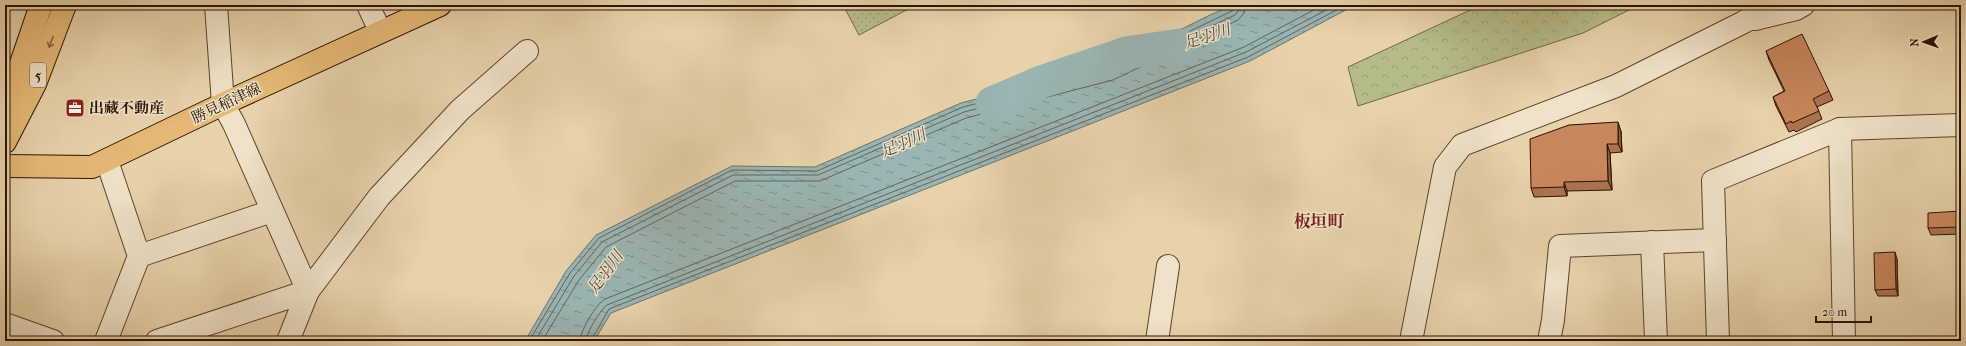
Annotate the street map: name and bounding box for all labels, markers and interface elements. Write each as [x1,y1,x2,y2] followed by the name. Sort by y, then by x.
[1181,19,1235,52] water label: 足羽川
[1904,22,1944,62] north arrow
[47,35,55,47] one-way arrow
[1908,37,1921,47] text: N
[30,63,46,87] road number: 5
[188,79,264,127] street label: 勝見稲津線
[64,97,86,119] office icon: 出藏不動産
[89,99,164,117] place label: 出藏不動産
[877,124,931,161] water label: 足羽川
[1294,211,1345,231] district label: 板垣町
[583,245,628,297] water label: 足羽川
[1816,298,1871,324] scale bar
[1822,305,1847,319] text: 20 m

